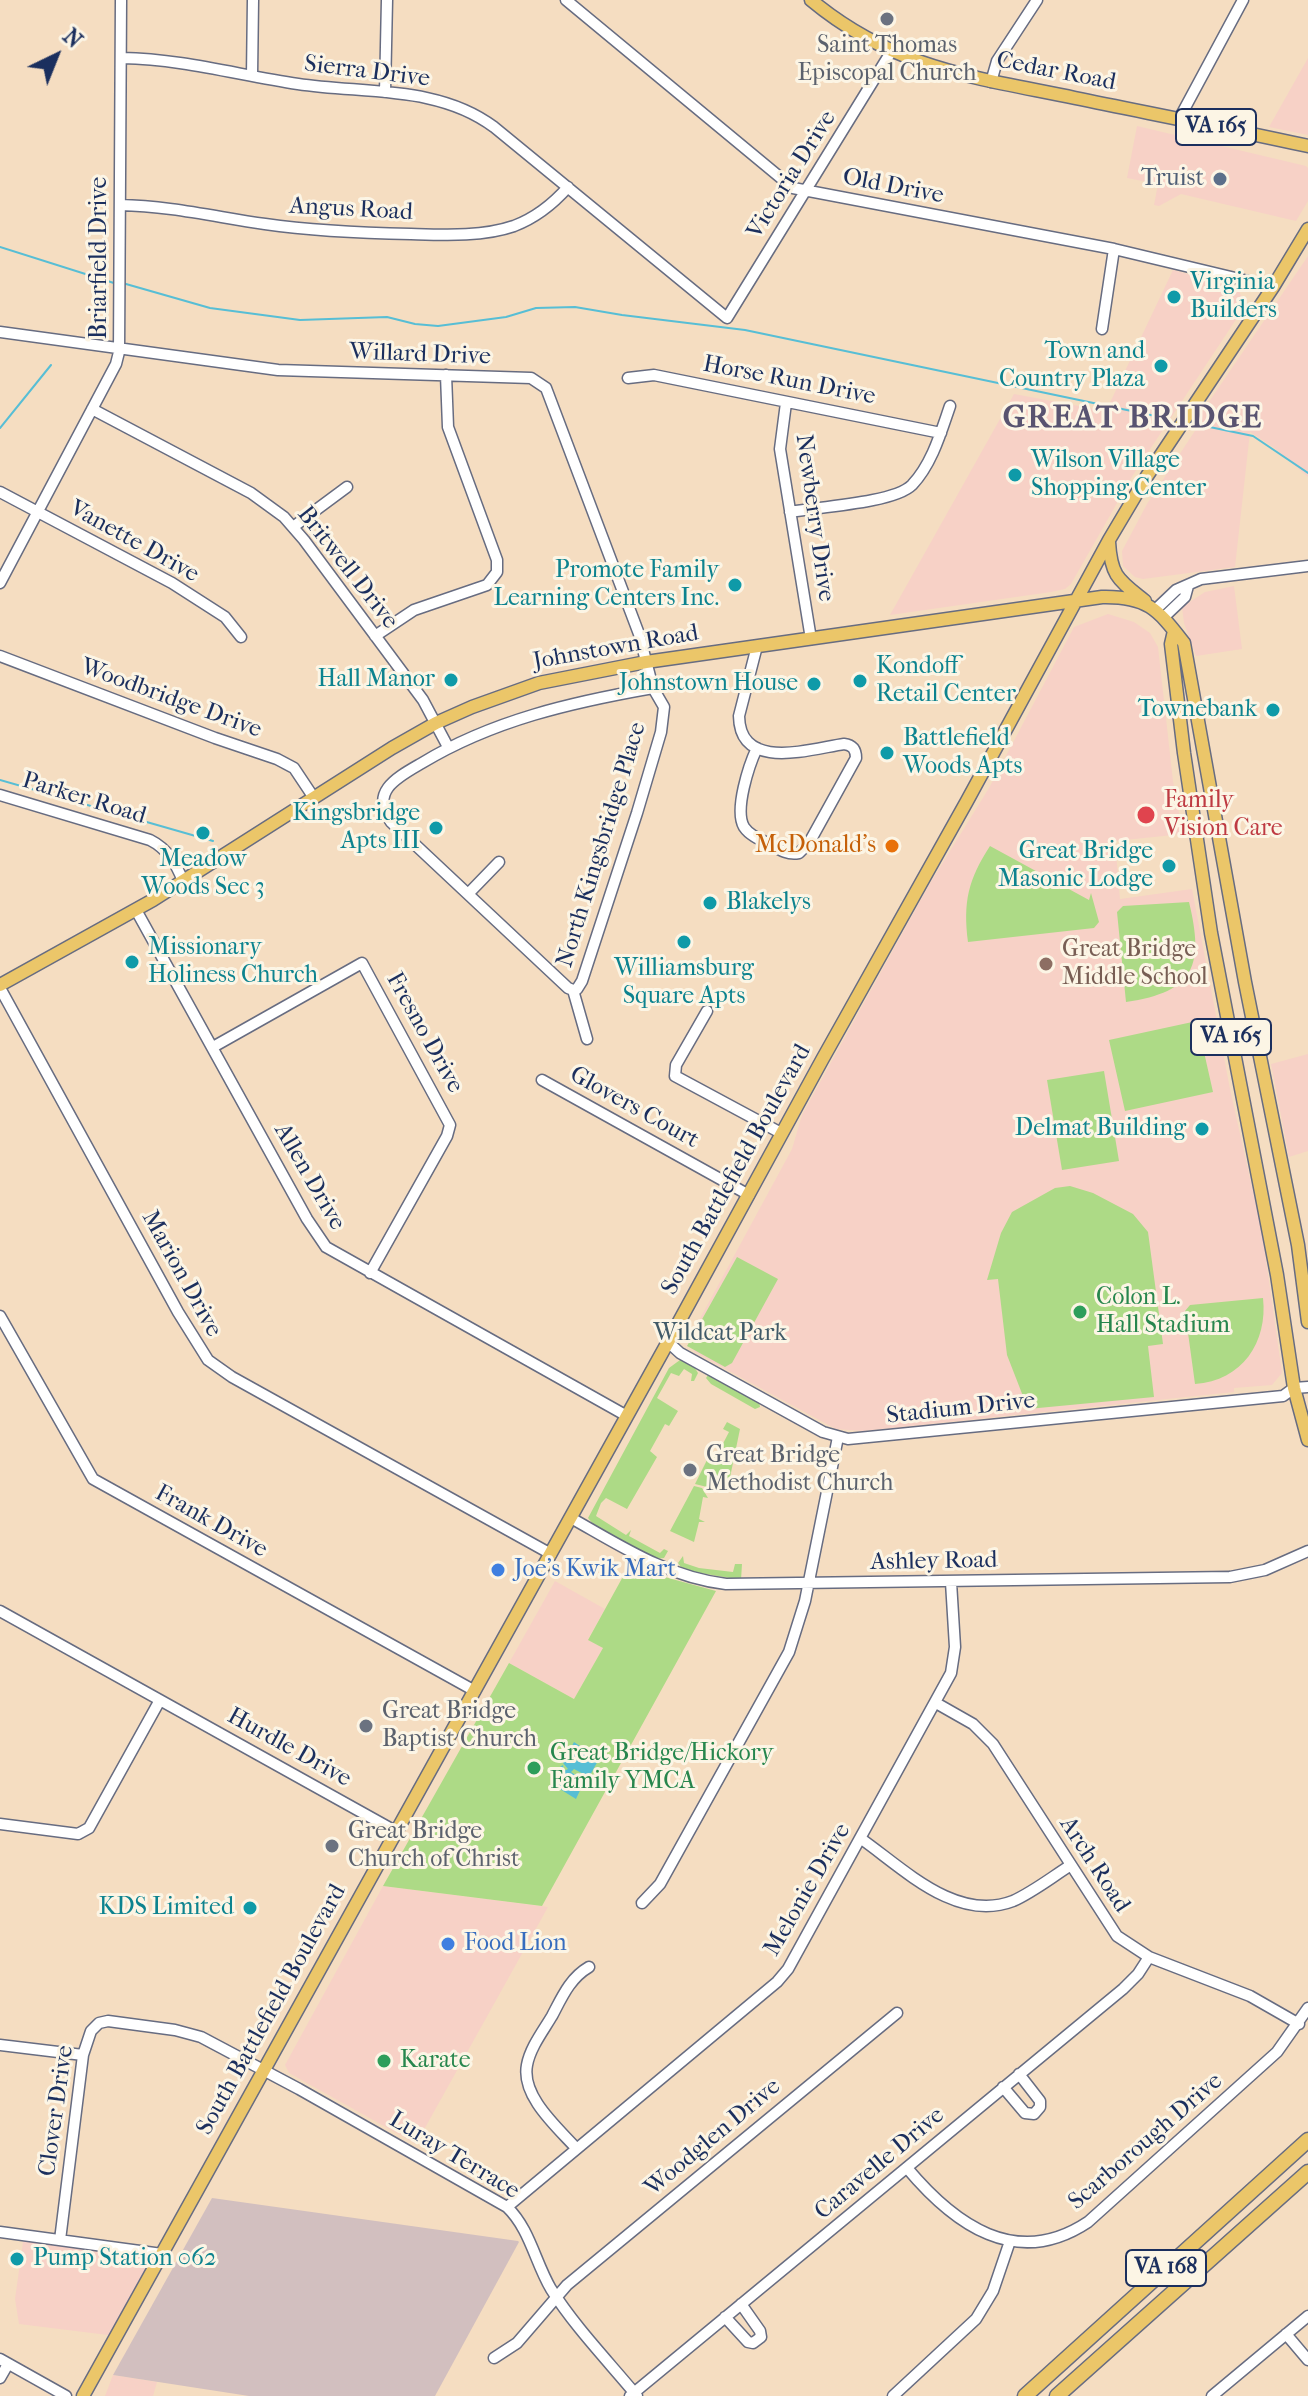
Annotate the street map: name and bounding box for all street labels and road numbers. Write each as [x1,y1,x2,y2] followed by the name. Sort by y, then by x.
[994,46,1118,98] street label: Cedar Road
[303,50,431,94] street label: Sierra Drive
[741,106,843,244] street label: Victoria Drive
[1176,109,1256,145] road number: VA 165
[840,163,946,211] street label: Old Drive
[86,177,114,339] street label: Briarfield Drive
[288,192,414,228] street label: Angus Road
[349,338,491,372] street label: Willard Drive
[700,350,878,412] street label: Horse Run Drive
[788,432,840,604] street label: Newberry Drive
[64,495,204,589] street label: Vanette Drive
[290,501,404,635] street label: Britwell Drive
[531,619,701,677] street label: Johnstown Road
[77,653,265,745] street label: Woodbridge Drive
[551,719,653,971] street label: North Kingsbridge Place
[19,767,149,831] street label: Parker Road
[379,968,469,1098] street label: Fresno Drive
[1191,1019,1271,1055] road number: VA 165
[656,1040,818,1300] street label: South Battlefield Boulevard
[564,1061,704,1155] street label: Glovers Court
[267,1119,351,1235] street label: Allen Drive
[134,1206,228,1342] street label: Marion Drive
[885,1387,1037,1431] street label: Stadium Drive
[150,1479,272,1565] street label: Frank Drive
[870,1546,998,1578] street label: Ashley Road
[222,1702,356,1794] street label: Hurdle Drive
[1052,1812,1136,1918] street label: Arch Road
[758,1819,858,1961] street label: Melonie Drive
[191,1880,353,2140] street label: South Battlefield Boulevard
[34,2044,80,2178] street label: Clover Drive
[1063,2067,1229,2217] street label: Scarborough Drive
[639,2073,787,2203] street label: Woodglen Drive
[809,2101,951,2227] street label: Caravelle Drive
[384,2106,524,2206] street label: Luray Terrace
[1126,2250,1206,2286] road number: VA 168

